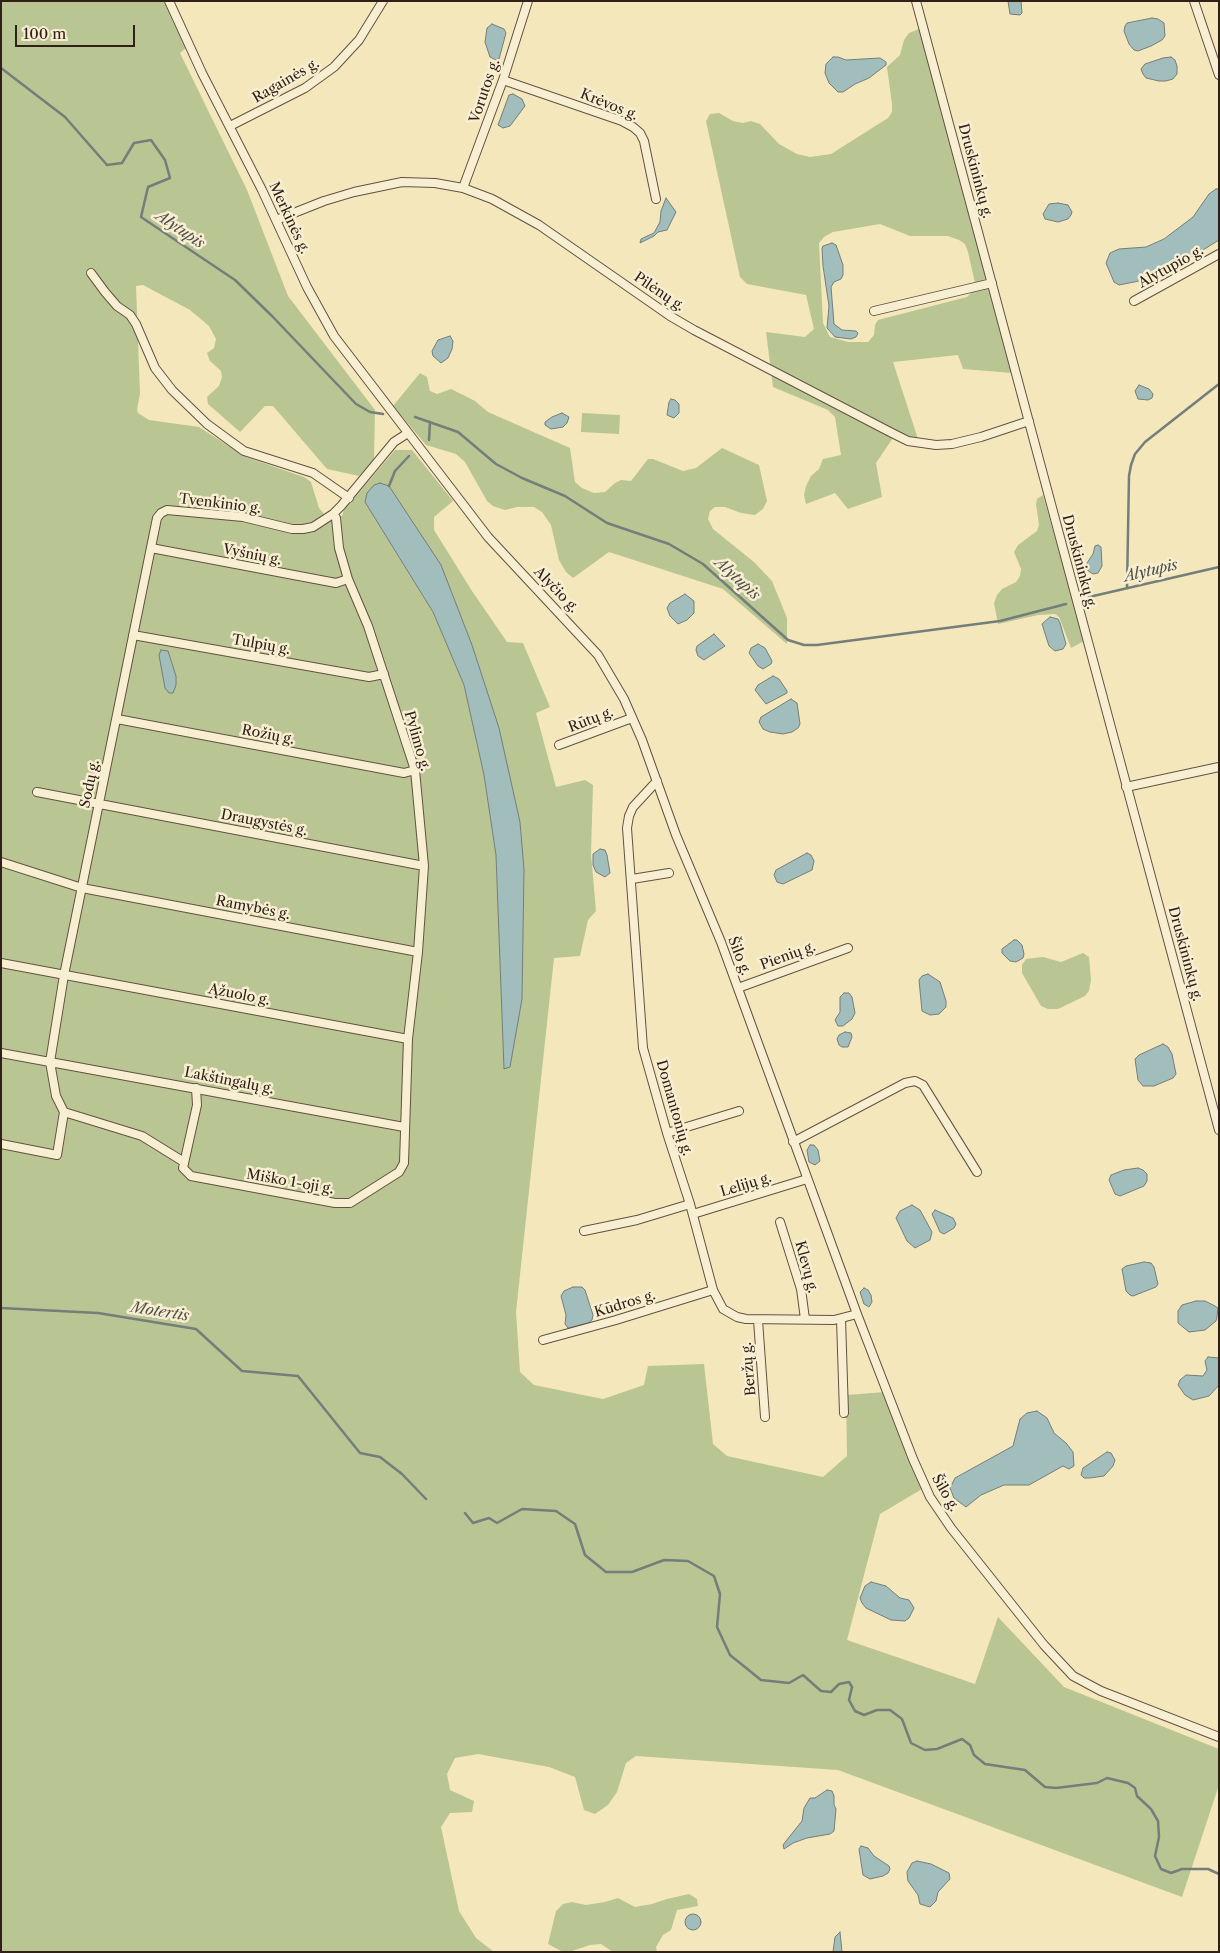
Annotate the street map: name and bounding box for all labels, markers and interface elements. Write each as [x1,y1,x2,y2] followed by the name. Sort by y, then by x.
[18,15,138,47] scale bar
[23,24,66,43] text: 100 m
[250,55,322,107] street label: Ragainės g.
[466,57,504,125] street label: Vorutos g.
[578,86,640,124] street label: Krėvos g.
[954,122,996,220] street label: Druskininkų g.
[265,179,313,257] street label: Merkinės g.
[152,207,208,253] water label: Alytupis
[1135,242,1207,292] street label: Alytupio g.
[630,269,688,315] street label: Pilėnų g.
[178,491,262,517] street label: Tvenkinio g.
[1058,513,1100,611] street label: Druskininkų g.
[221,541,283,569] street label: Vyšnių g.
[711,554,763,604] water label: Alytupis
[1122,556,1180,586] water label: Alytupis
[530,564,582,616] street label: Alyčio g.
[231,632,291,658] street label: Tulpių g.
[566,704,616,736] street label: Rūtų g.
[400,709,434,773] street label: Pylimo g.
[240,722,296,748] street label: Rožių g.
[77,758,103,810] street label: Sodų g.
[219,806,309,840] street label: Draugystės g.
[214,893,292,923] street label: Ramybės g.
[1164,905,1206,1003] street label: Druskininkų g.
[724,934,754,978] street label: Šilo g.
[758,938,818,974] street label: Pienių g.
[207,981,271,1009] street label: Ąžuolo g.
[652,1058,696,1158] street label: Domantonių g.
[183,1064,275,1098] street label: Lakštingalų g.
[245,1166,335,1198] street label: Miško 1-oji g.
[718,1169,774,1201] street label: Lelijų g.
[791,1239,821,1295] street label: Klevų g.
[592,1287,658,1321] street label: Kūdros g.
[130,1299,190,1325] water label: Motertis
[738,1341,760,1397] street label: Beržų g.
[928,1471,962,1515] street label: Šilo g.

